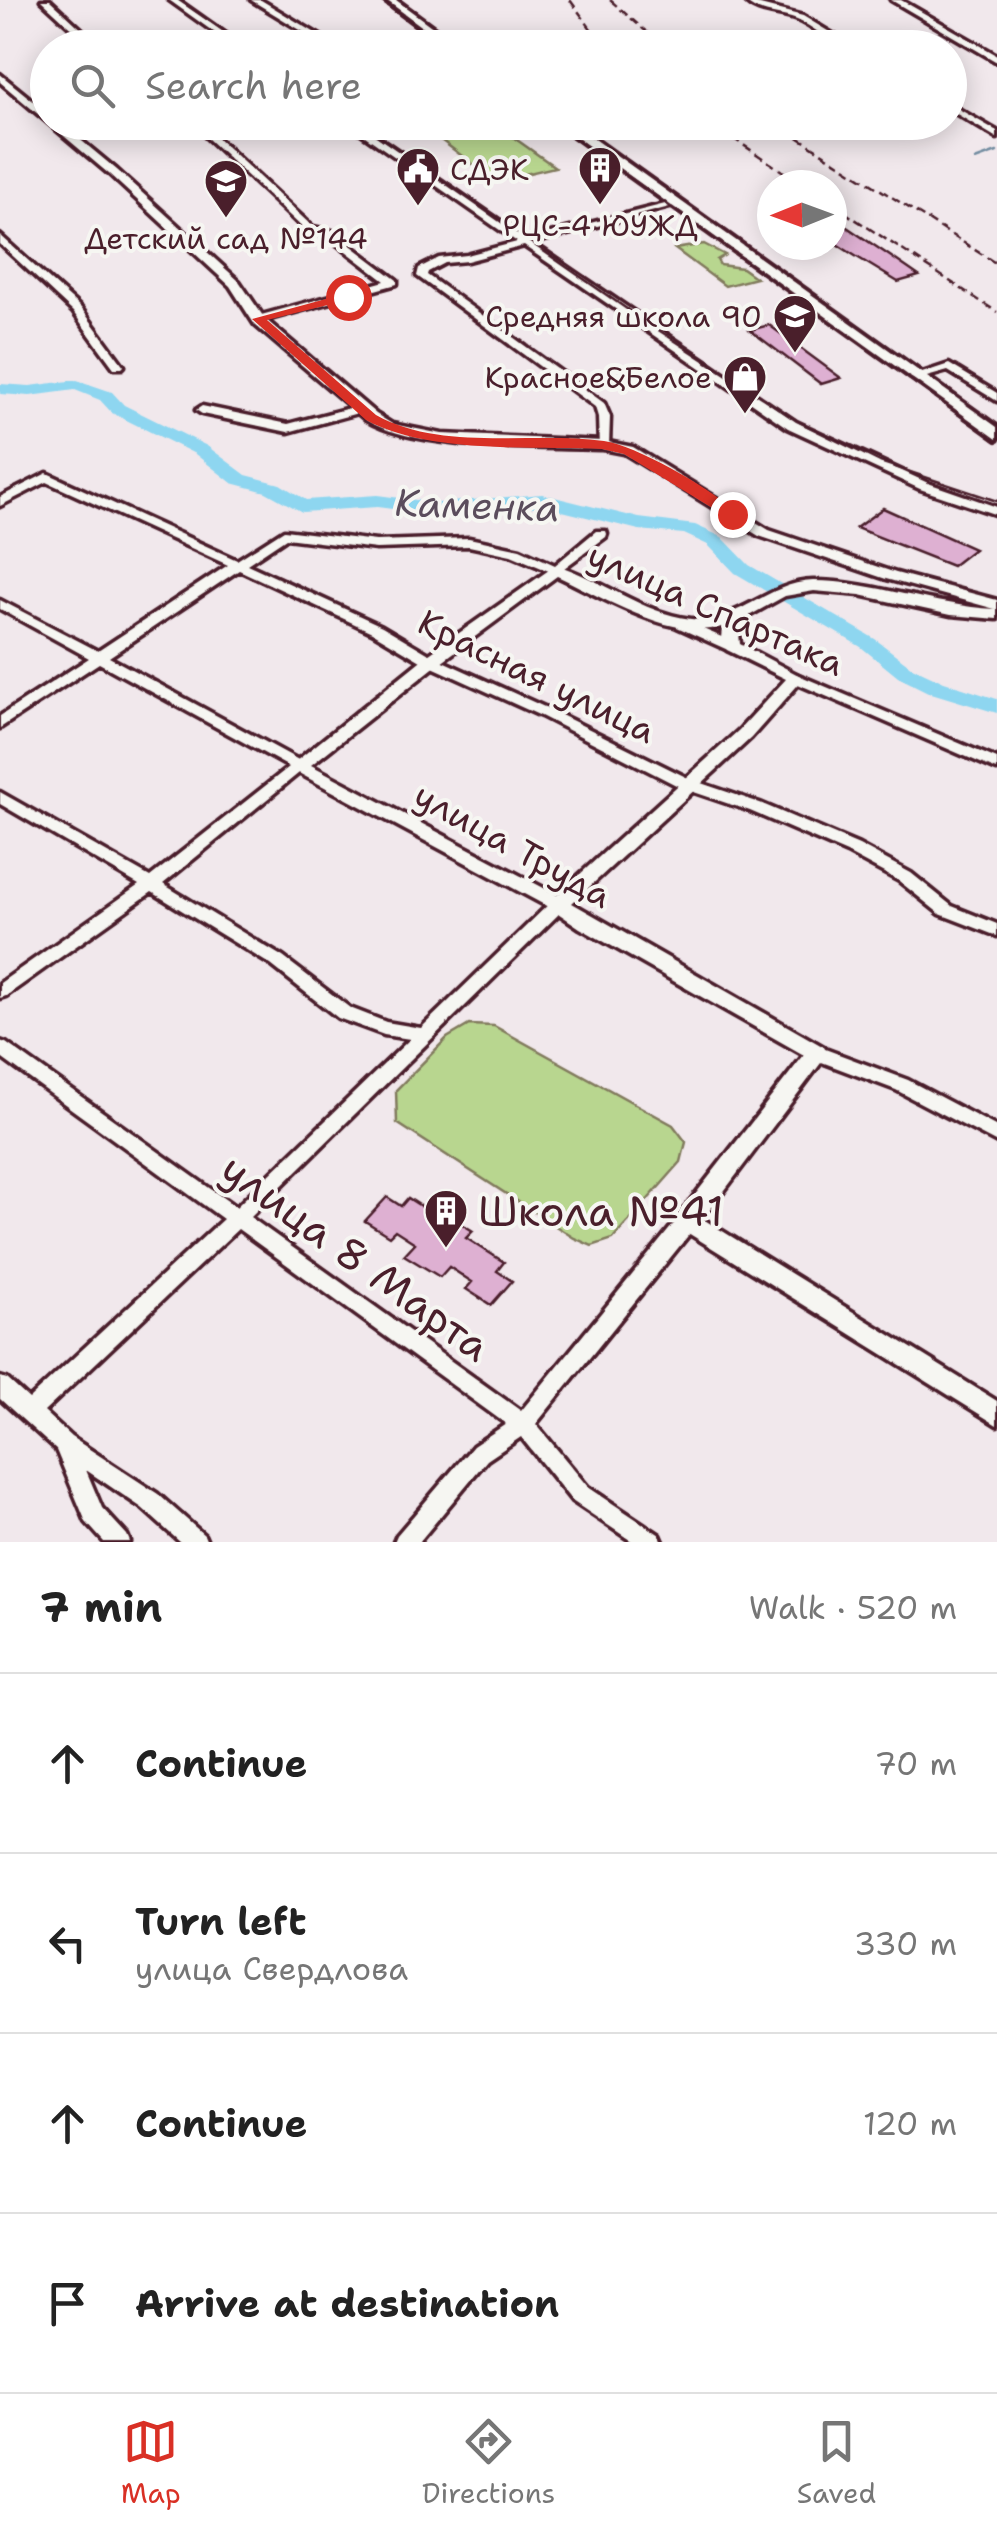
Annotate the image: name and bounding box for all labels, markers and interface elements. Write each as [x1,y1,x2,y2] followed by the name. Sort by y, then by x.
[30,30,967,140] search box
[65,58,120,113] icon: search
[145,60,362,111] text: Search here
[577,145,623,206] building icon: РЦС-4 ЮУЖД
[395,146,441,207] public building icon: СДЭК
[450,149,529,190] place label: СДЭК
[203,158,249,219] school or university icon: Детский сад №144
[757,170,847,260] north arrow
[502,205,698,246] place label: РЦС-4 ЮУЖД
[84,218,368,259] place label: Детский сад №144
[326,275,372,321] route start
[772,293,818,354] school or university icon: Средняя школа 90
[485,296,762,337] place label: Средняя школа 90
[722,354,768,415] shop icon: Красное&Белое
[485,357,712,398] place label: Красное&Белое
[394,477,560,533] water label: Каменка
[710,492,756,538] route end
[580,531,852,687] street label: улица Спартака
[410,598,664,754] street label: Красная улица
[406,771,620,919] street label: улица Труда
[210,1140,502,1374] street label: улица 8 Марта
[478,1183,724,1239] place label: Школа №41
[423,1188,469,1249] building icon: Школа №41
[40,1579,162,1635] text: 7 min
[749,1586,957,1629] text: Walk · 520 m
[40,1736,95,1791] icon: ahead
[135,1738,307,1789] text: Continue
[874,1742,957,1785] text: 70 m
[135,1896,307,1947] text: Turn left
[40,1916,95,1971] icon: left
[854,1922,957,1965] text: 330 m
[135,1947,408,1990] text: улица Свердлова
[40,2096,95,2151] icon: ahead
[135,2098,307,2149] text: Continue
[863,2102,957,2145] text: 120 m
[40,2276,95,2331] icon: arrive
[135,2278,559,2329] text: Arrive at destination
[121,2414,181,2512] tab: Map
[422,2414,555,2512] tab: Directions
[797,2414,876,2512] tab: Saved

